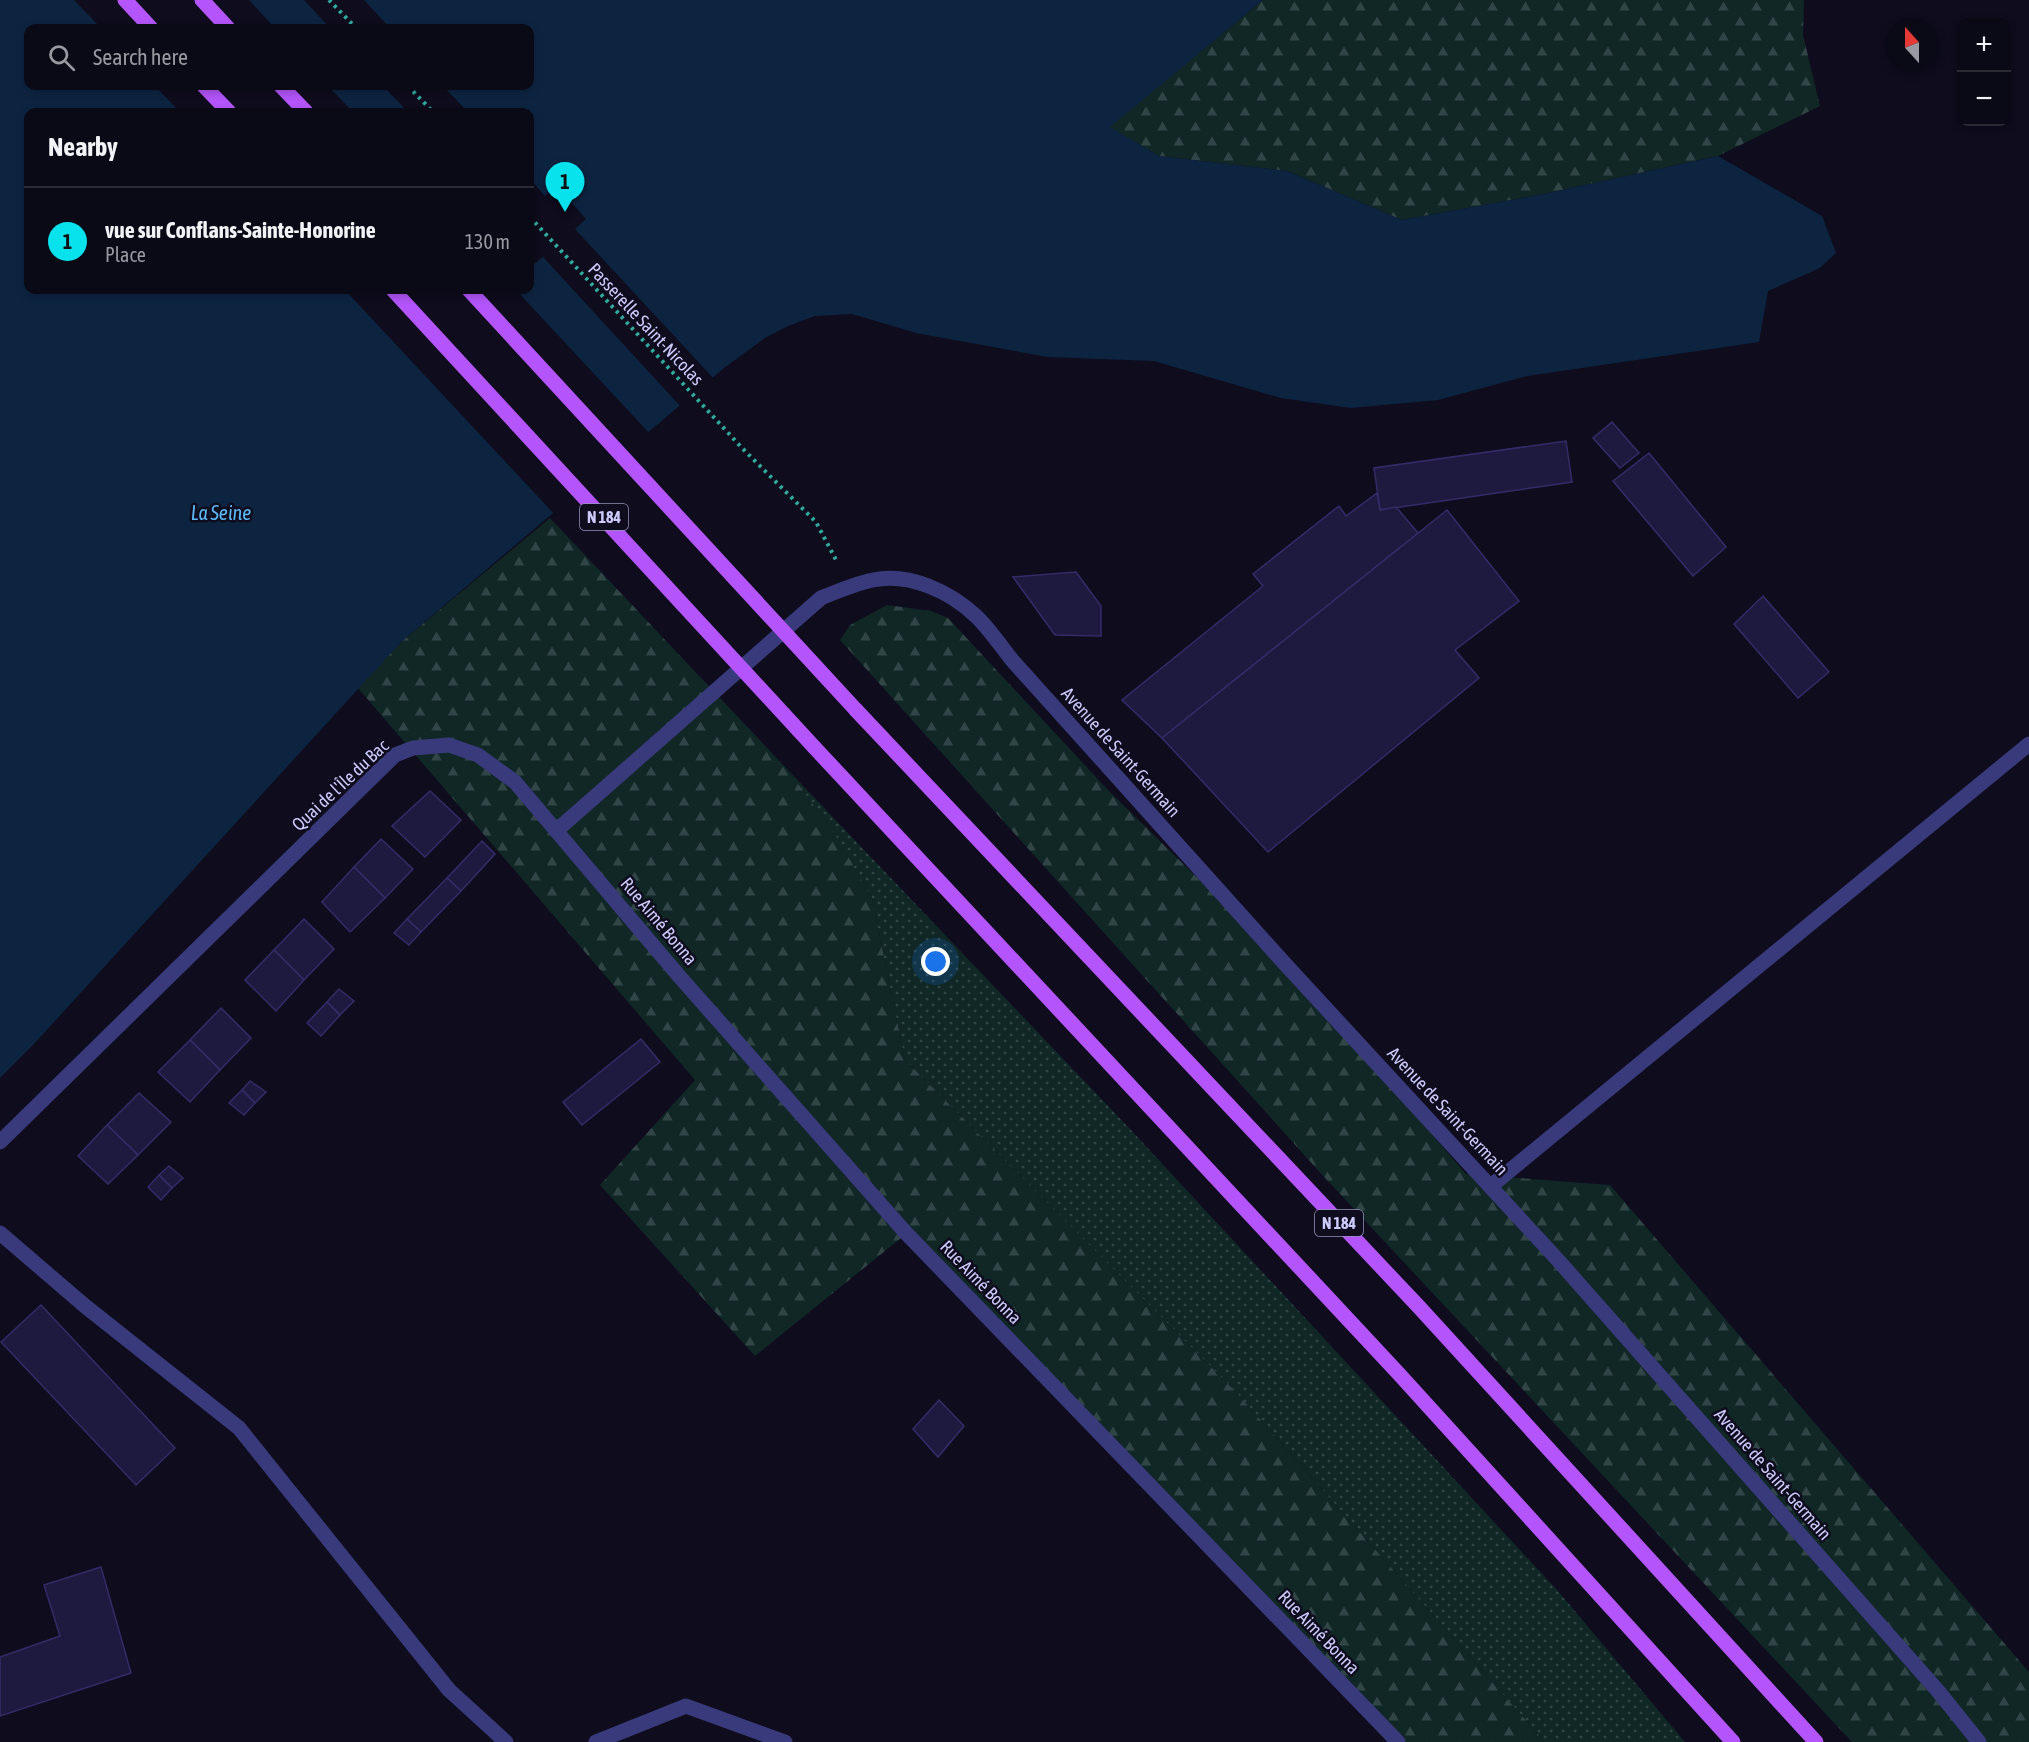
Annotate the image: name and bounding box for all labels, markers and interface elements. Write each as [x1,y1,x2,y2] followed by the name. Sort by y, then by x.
[1885,18,1939,72] north arrow
[1957,18,2011,126] map controls
[1957,18,2011,72] button: +
[24,24,534,90] search box
[45,41,78,74] icon: search
[93,44,188,70] text: Search here
[1957,72,2011,126] button: −
[48,132,118,162] text: Nearby
[546,162,584,212] pin: 1
[105,217,376,243] text: vue sur Conflans-Sainte-Honorine
[63,230,72,253] text: 1
[465,230,510,253] text: 130 m
[105,243,146,266] text: Place
[584,259,708,389] street label: Passerelle Saint-Nicolas
[191,501,251,524] water label: La Seine
[580,504,628,530] road number: N 184
[1057,683,1185,821] street label: Avenue de Saint-Germain
[287,735,393,835] street label: Quai de l'Île du Bac
[616,873,702,969] street label: Rue Aimé Bonna
[921,947,950,976] your location
[1383,1043,1513,1179] street label: Avenue de Saint-Germain
[1315,1210,1363,1236] road number: N 184
[936,1236,1026,1328] street label: Rue Aimé Bonna
[1710,1404,1836,1544] street label: Avenue de Saint-Germain
[1274,1586,1364,1678] street label: Rue Aimé Bonna

